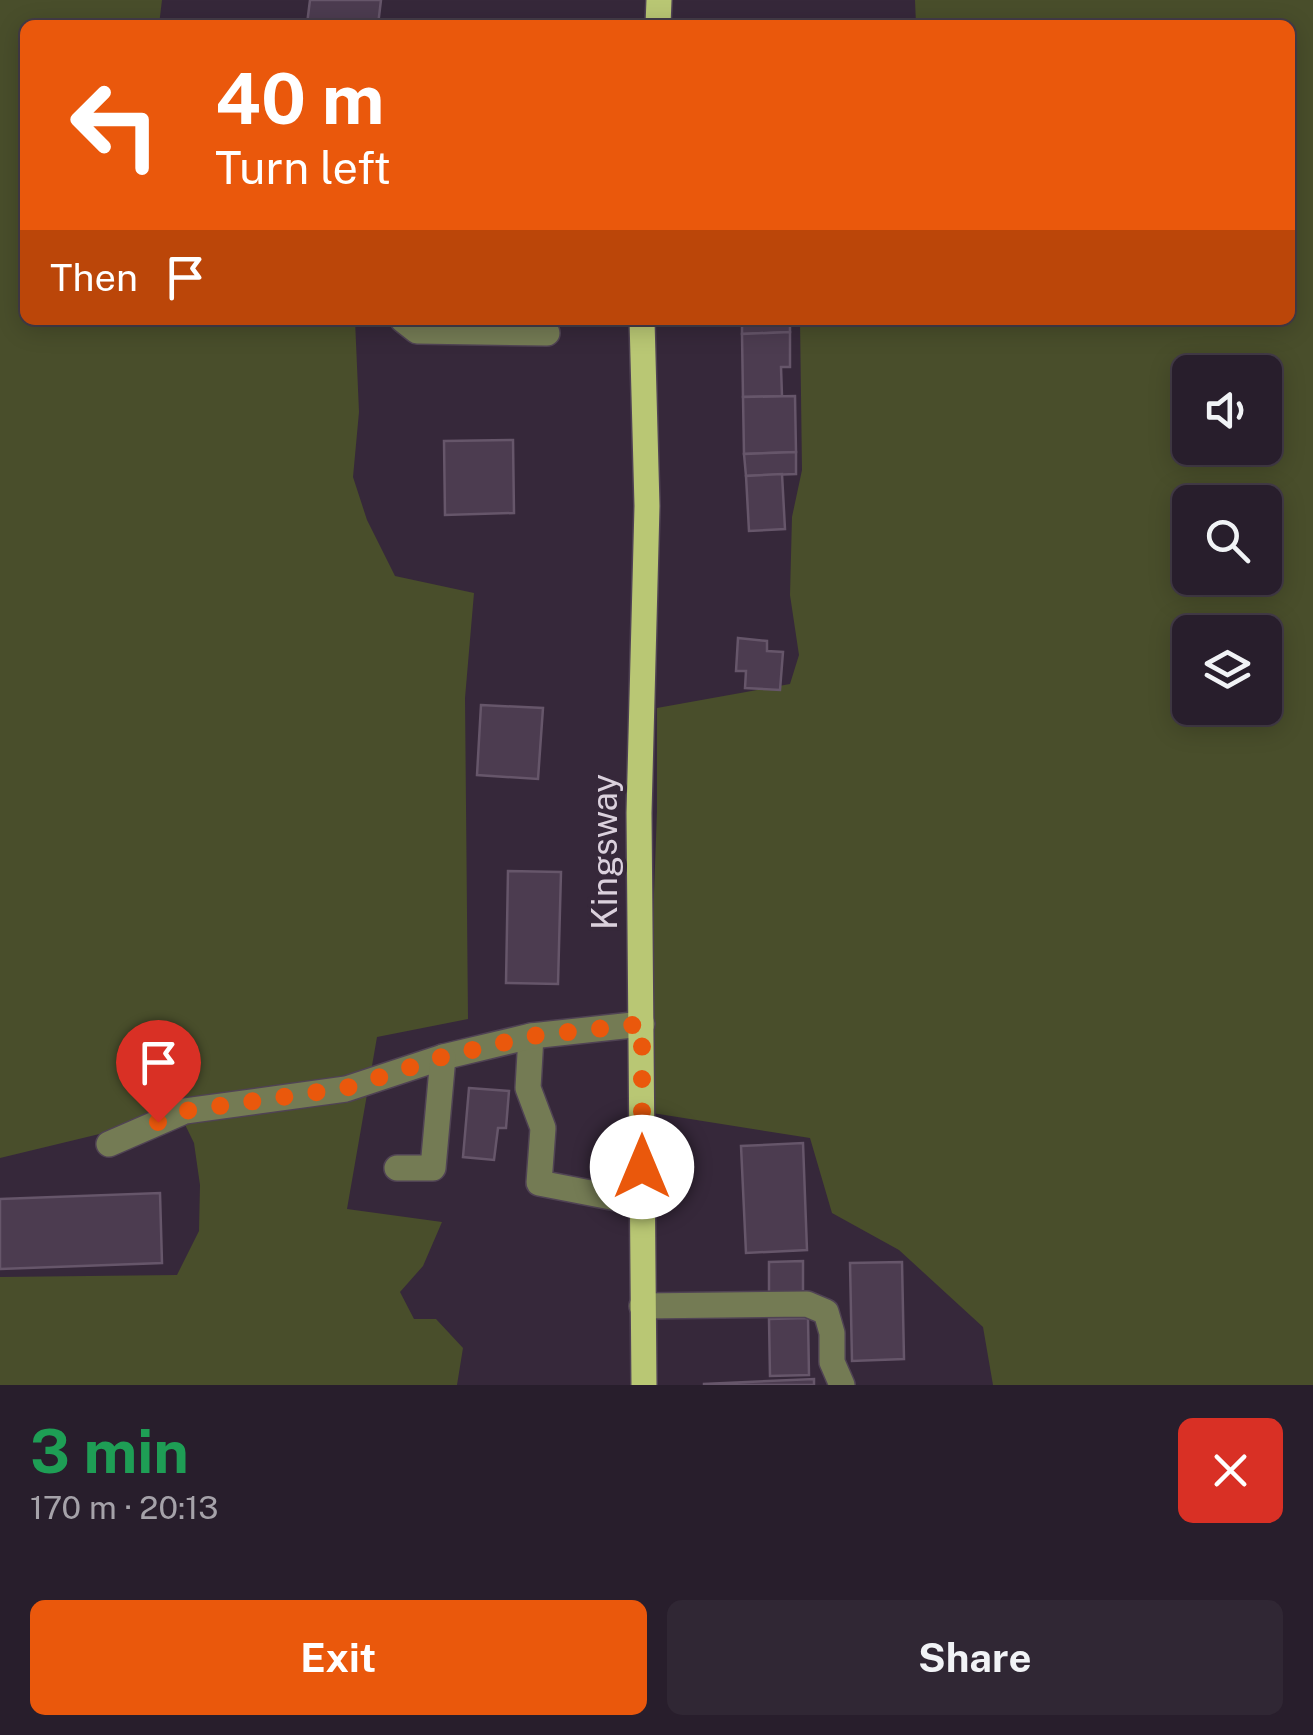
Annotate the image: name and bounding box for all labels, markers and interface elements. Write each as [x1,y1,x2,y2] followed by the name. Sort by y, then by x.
[215,57,385,140] text: 40 m
[50,60,180,190] icon: left
[215,141,391,194] text: Turn left
[158,250,213,305] icon: arrive
[50,255,138,300] text: Then
[1172,355,1282,725] map controls
[1172,355,1282,465] button: sound
[1172,485,1282,595] button: search
[1172,615,1282,725] button: layers
[584,774,625,930] street label: Kingsway
[116,1020,201,1123] pin
[131,1035,186,1090] icon: arrive
[590,1115,694,1219] position arrow
[30,1416,189,1487] text: 3 min
[1178,1418,1283,1523] button: close
[30,1489,218,1526] text: 170 m · 20:13
[30,1600,647,1715] button: Exit
[667,1600,1283,1715] button: Share

